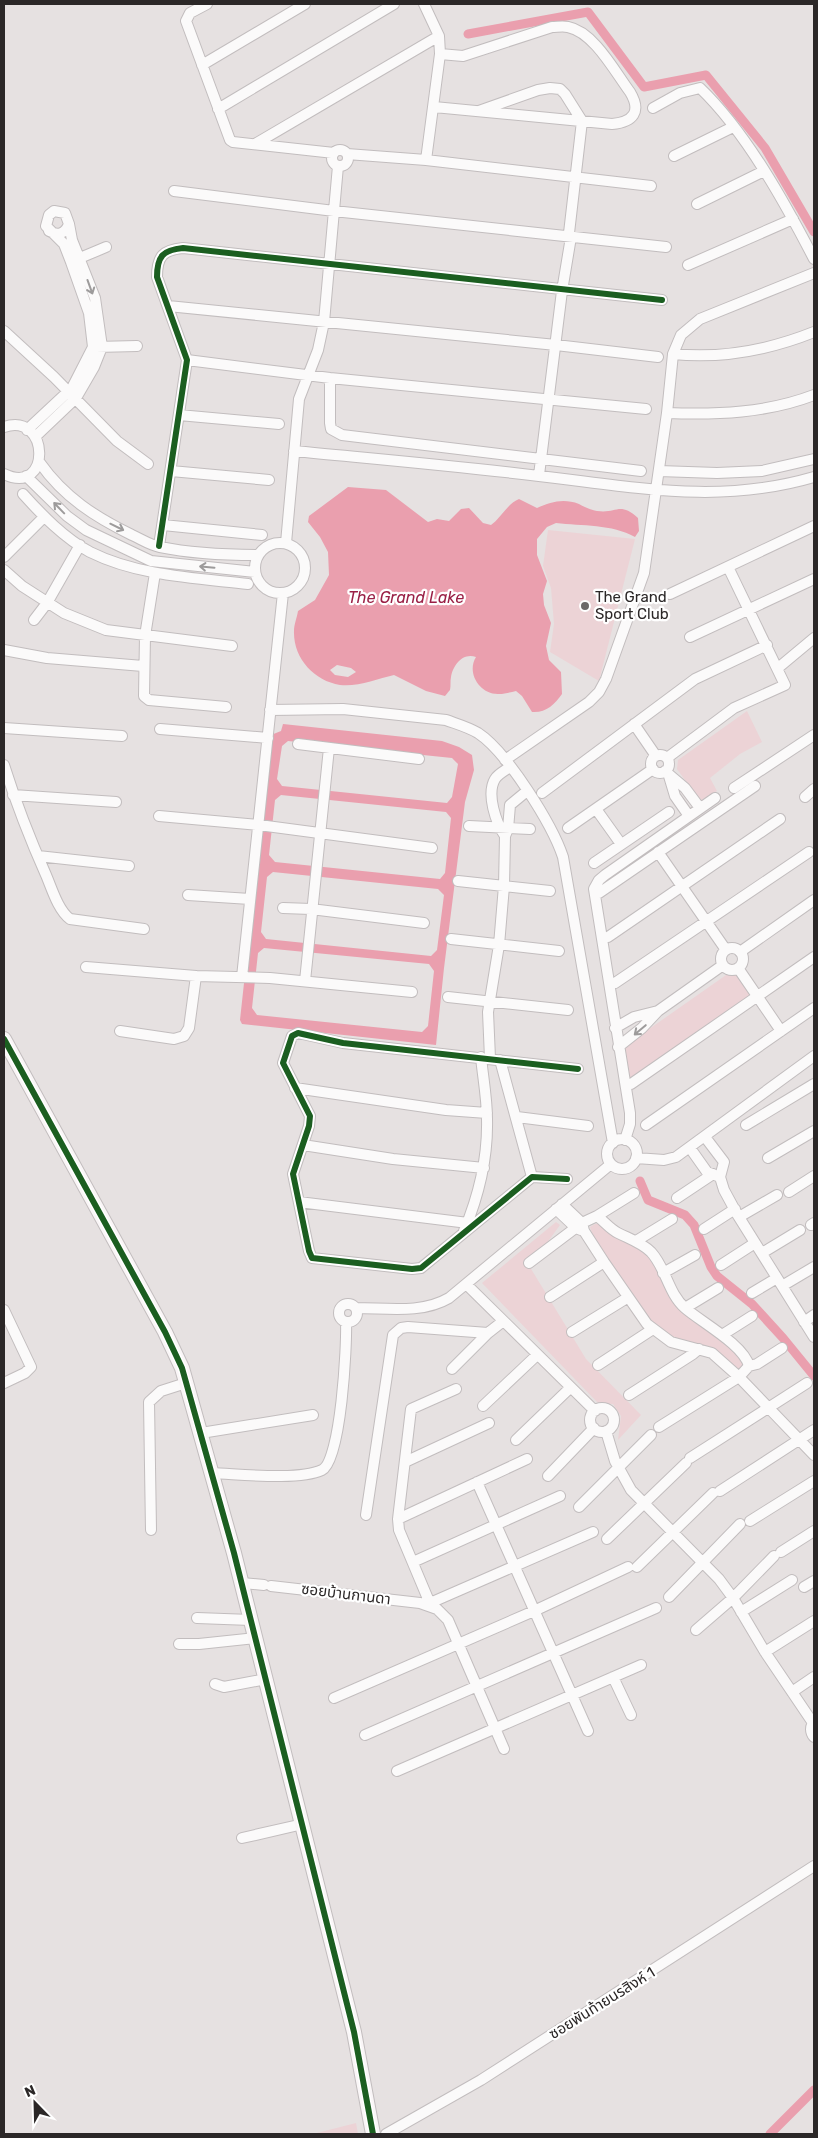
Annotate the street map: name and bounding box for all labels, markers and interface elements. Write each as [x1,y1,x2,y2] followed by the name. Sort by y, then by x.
[86,278,95,294] one-way arrow
[53,502,66,514] one-way arrow
[109,523,124,532] one-way arrow
[199,562,215,572] one-way arrow
[348,588,464,607] water label: The Grand Lake
[595,588,669,623] place label: The Grand Sport Club
[579,600,591,612] marker: The Grand Sport Club
[633,1024,646,1036] one-way arrow
[300,1580,392,1608] street label: ซอยบ้านกานดา
[546,1963,658,2043] street label: ซอยพันท้ายนรสิงห์ 1
[10,2078,60,2128] north arrow
[22,2082,38,2101] text: N

